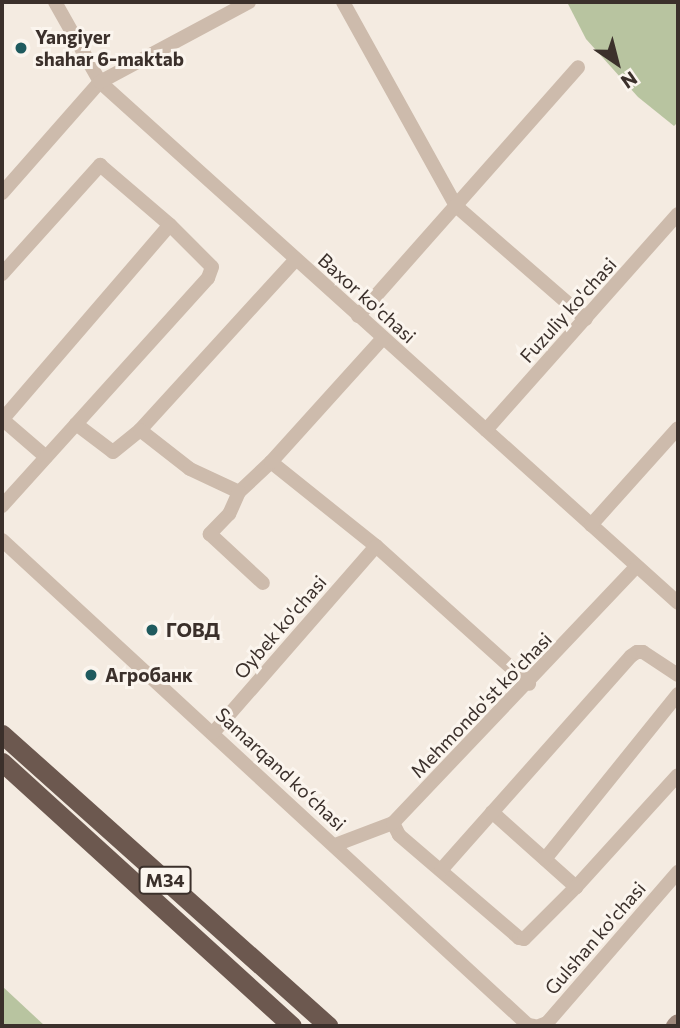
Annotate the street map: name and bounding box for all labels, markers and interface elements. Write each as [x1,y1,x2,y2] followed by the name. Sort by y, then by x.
[35,26,184,70] place label: Yangiyer shahar 6-maktab
[582,28,652,98] north arrow
[13,40,29,56] marker: Yangiyer shahar 6-maktab
[617,67,642,94] text: N
[314,248,420,348] street label: Baxor ko'chasi
[515,253,621,367] street label: Fuzuliy ko'chasi
[229,571,331,683] street label: Oybek ko'chasi
[166,619,220,641] place label: ГОВД
[144,622,160,638] marker: ГОВД
[406,628,556,782] street label: Mehmondo'st ko'chasi
[105,664,193,686] place label: Агробанк
[83,667,99,683] marker: Агробанк
[211,703,351,835] street label: Samarqand ko‘chasi
[137,866,193,894] road number: M34
[540,877,650,999] street label: Gulshan ko'chasi

